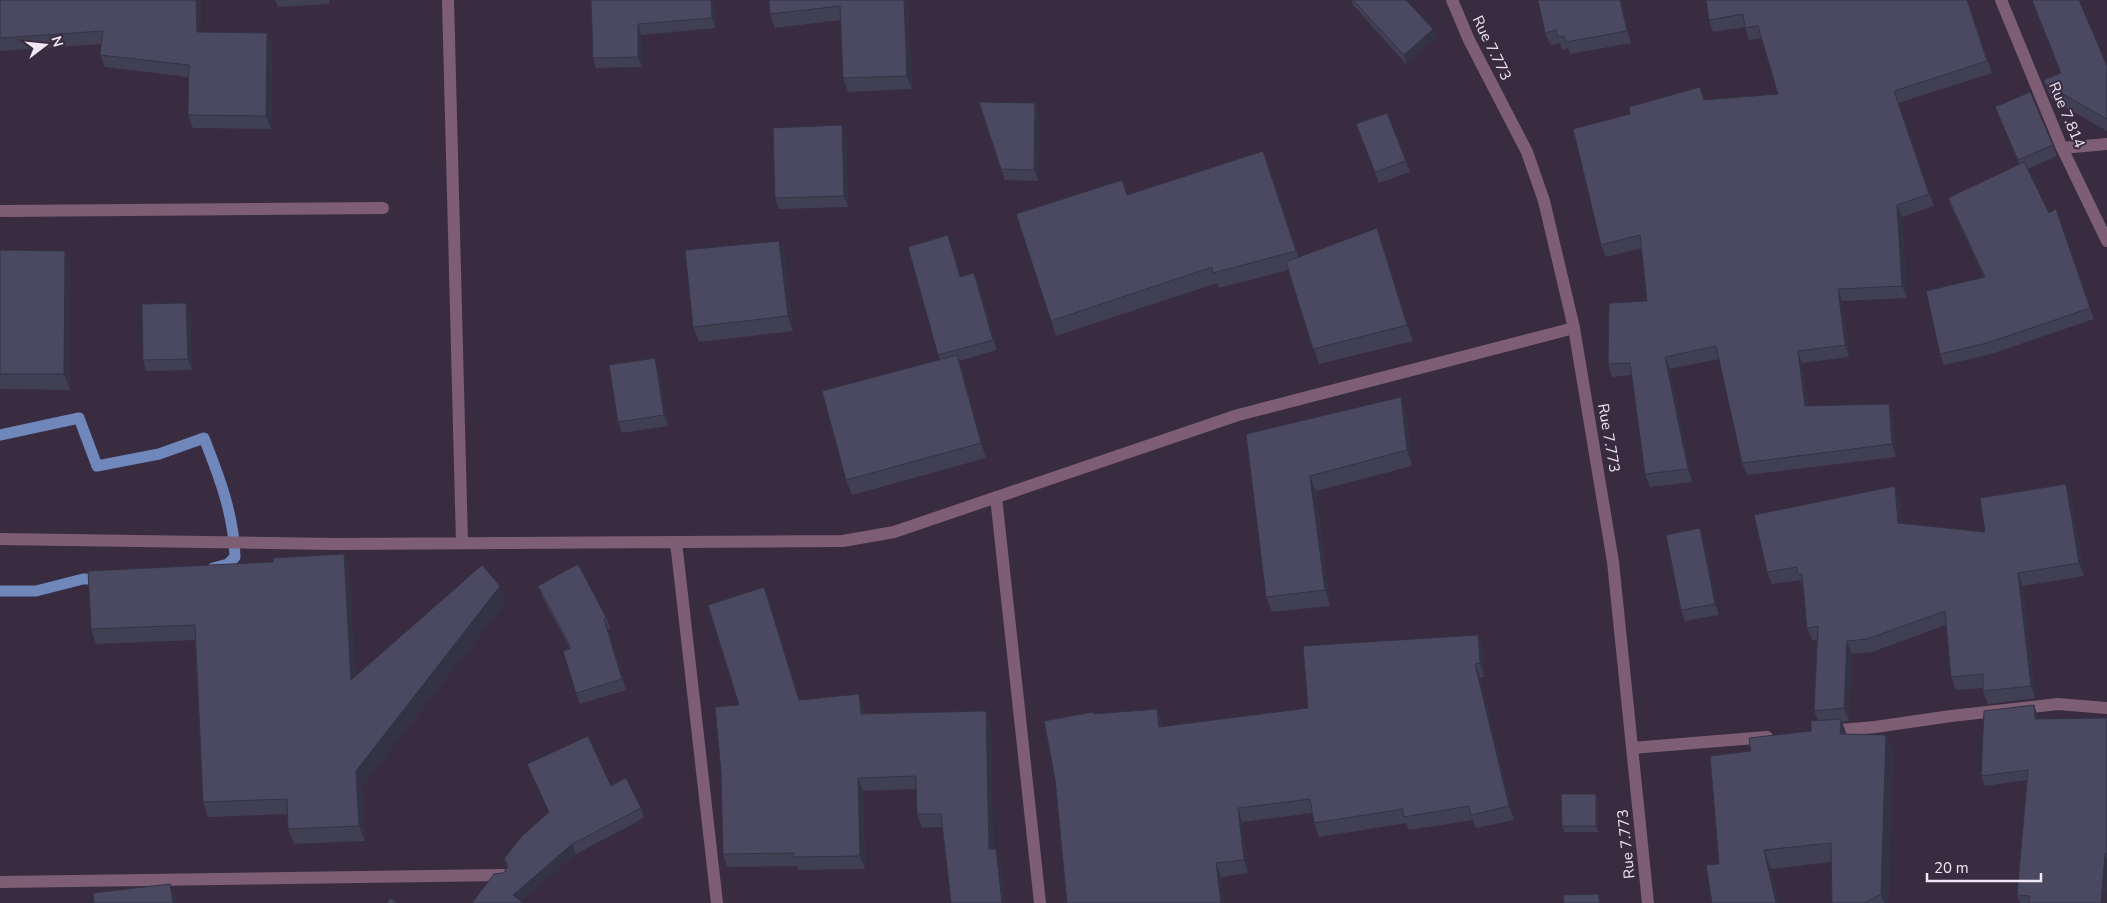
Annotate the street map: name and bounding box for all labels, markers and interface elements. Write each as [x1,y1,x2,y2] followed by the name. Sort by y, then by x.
[1468,12,1516,84] street label: Rue 7.773
[20,20,70,70] north arrow
[46,34,68,49] text: N
[2044,79,2090,151] street label: Rue 7.814
[1593,402,1625,474] street label: Rue 7.773
[1612,808,1640,880] street label: Rue 7.773
[1927,850,2041,882] scale bar
[1934,858,1969,878] text: 20 m

